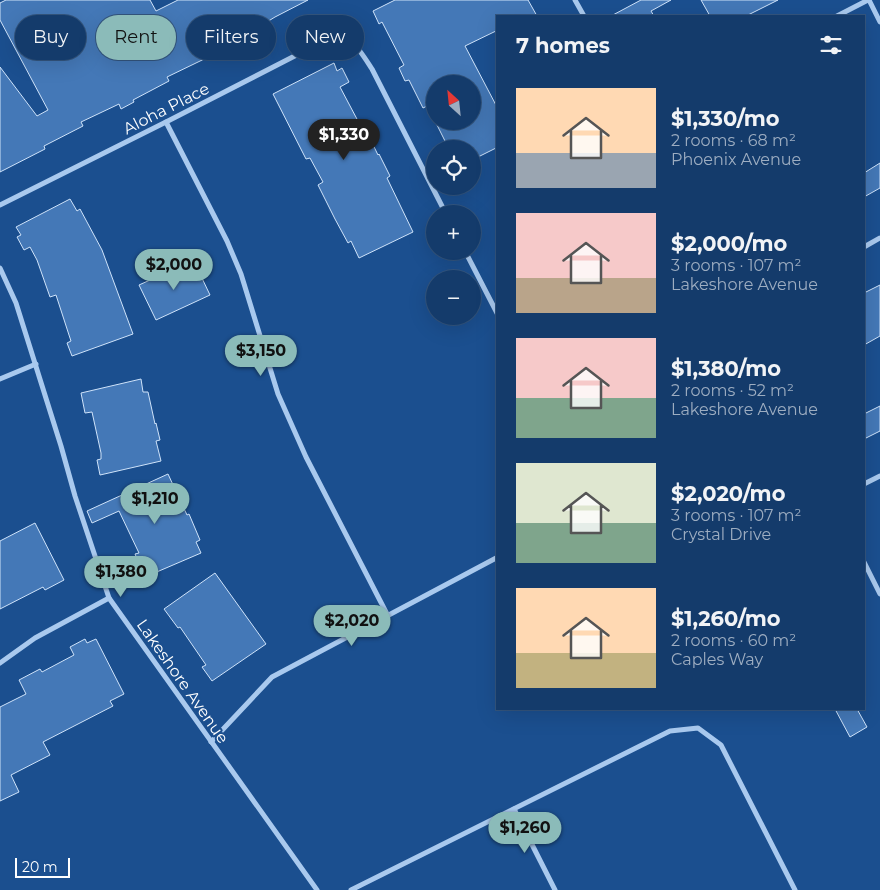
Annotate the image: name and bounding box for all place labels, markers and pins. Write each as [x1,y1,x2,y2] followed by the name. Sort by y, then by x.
[303,119,385,161] pin: $1,330
[133,248,215,291] pin: $2,000
[220,334,302,377] pin: $3,150
[114,482,196,525] pin: $1,210
[80,556,162,598] pin: $1,380
[311,604,393,647] pin: $2,020
[484,812,566,854] pin: $1,260

